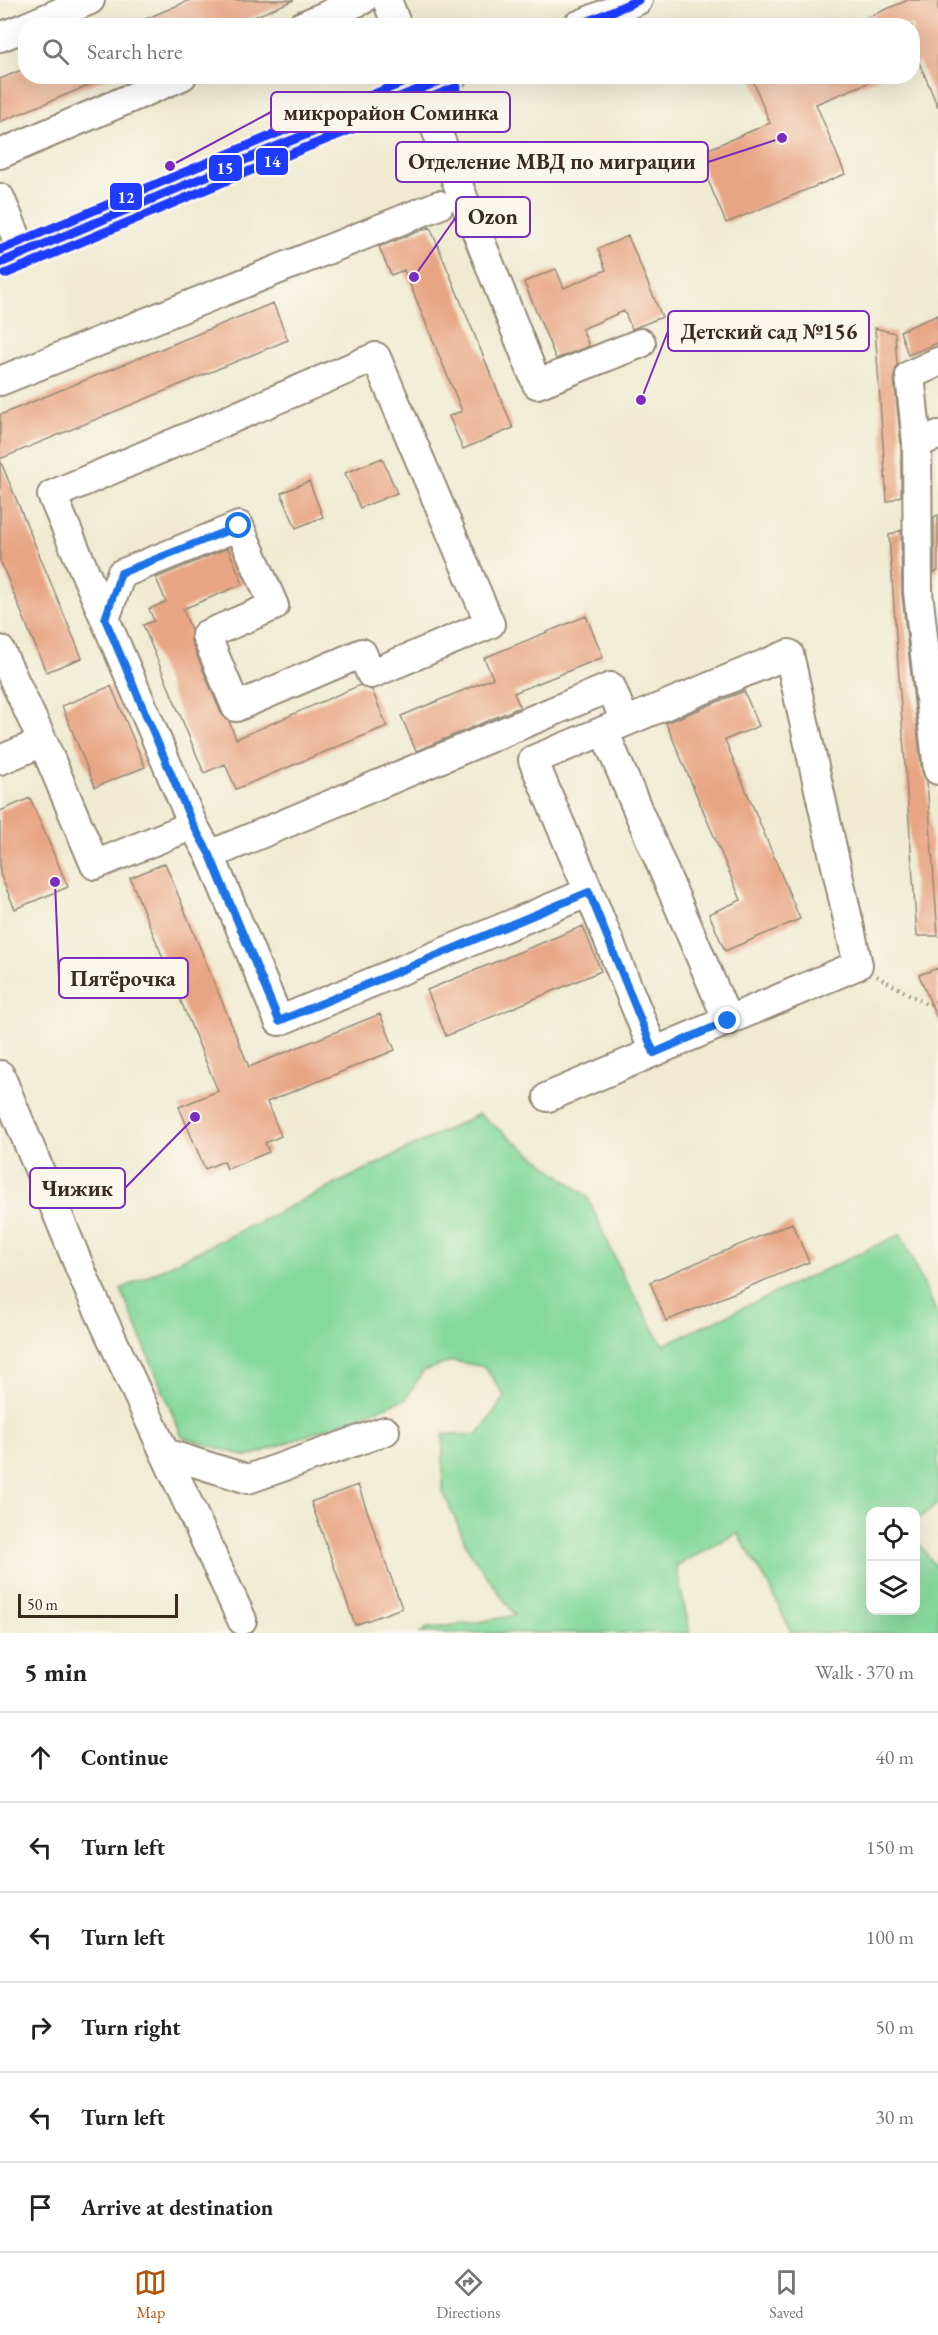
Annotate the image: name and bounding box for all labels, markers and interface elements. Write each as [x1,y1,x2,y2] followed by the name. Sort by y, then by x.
[18,18,920,84] search box
[39,35,72,68] icon: search
[87,37,182,66] text: Search here
[271,92,510,132] callout: микрорайон Соминка
[283,98,499,127] text: микрорайон Соминка
[396,142,708,182] callout: Отделение МВД по миграции
[255,147,289,176] line badge: 14
[408,147,696,176] text: Отделение МВД по миграции
[264,151,281,172] text: 14
[208,154,243,182] line badge: 15
[217,158,233,179] text: 15
[109,182,143,211] line badge: 12
[118,187,135,208] text: 12
[456,197,530,237] callout: Ozon
[468,202,518,231] text: Ozon
[668,311,869,351] callout: Детский сад №156
[681,317,858,346] text: Детский сад №156
[225,512,251,538] route start
[59,958,188,998] callout: Пятёрочка
[70,964,176,993] text: Пятёрочка
[714,1007,740,1033] route end
[30,1168,125,1208] callout: Чижик
[41,1174,114,1203] text: Чижик
[866,1507,920,1615] map controls
[866,1507,920,1561] button: locate
[866,1561,920,1615] button: layers
[18,1591,178,1618] scale bar
[27,1594,58,1615] text: 50 m
[24,1655,87,1689] text: 5 min
[815,1659,914,1685] text: Walk · 370 m
[24,1741,57,1774] icon: ahead
[81,1743,168,1772] text: Continue
[875,1744,914,1770] text: 40 m
[24,1831,57,1864] icon: left
[81,1833,165,1862] text: Turn left
[866,1834,914,1860] text: 150 m
[24,1921,57,1954] icon: left
[81,1923,165,1952] text: Turn left
[866,1924,914,1950] text: 100 m
[24,2011,57,2044] icon: right
[81,2013,180,2042] text: Turn right
[875,2014,914,2040] text: 50 m
[24,2101,57,2134] icon: left
[81,2103,165,2132] text: Turn left
[875,2104,914,2130] text: 30 m
[24,2191,57,2224] icon: arrive
[81,2193,273,2222] text: Arrive at destination
[134,2266,167,2323] tab: Map
[436,2266,501,2323] tab: Directions
[769,2266,804,2323] tab: Saved

